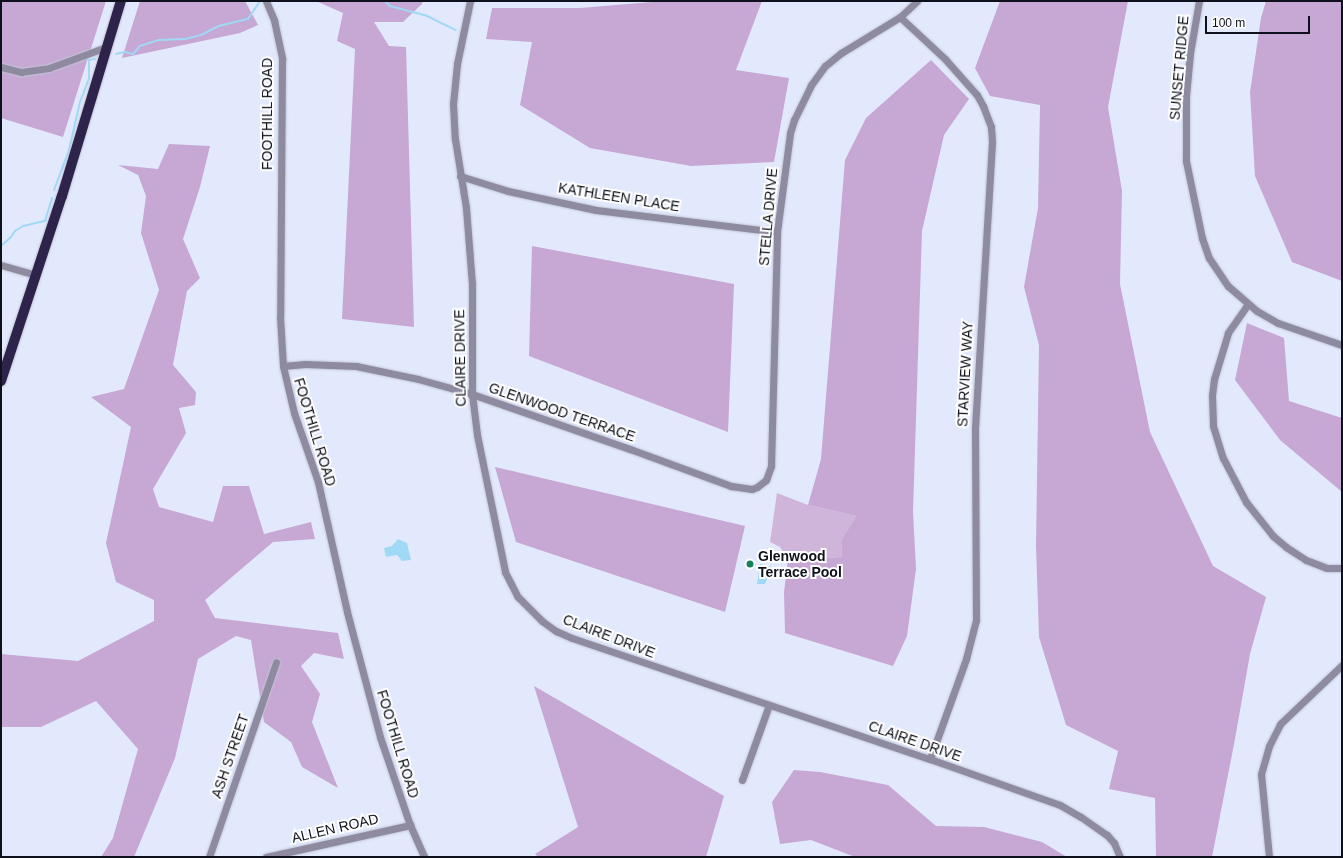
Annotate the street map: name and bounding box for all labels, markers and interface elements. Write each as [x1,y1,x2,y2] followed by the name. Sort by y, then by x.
[1207,8,1312,34] scale bar
[1166,15,1192,121] street label: SUNSET RIDGE
[1212,16,1245,30] text: 100 m
[259,58,275,170] street label: FOOTHILL ROAD
[755,167,781,267] street label: STELLA DRIVE
[557,179,681,215] street label: KATHLEEN PLACE
[451,309,469,407] street label: CLAIRE DRIVE
[954,321,976,427] street label: STARVIEW WAY
[290,376,340,488] street label: FOOTHILL ROAD
[486,379,638,445] street label: GLENWOOD TERRACE
[758,548,842,580] place label: Glenwood Terrace Pool
[745,559,755,569] marker: Glenwood Terrace Pool
[561,611,657,661] street label: CLAIRE DRIVE
[373,688,423,800] street label: FOOTHILL ROAD
[208,712,252,800] street label: ASH STREET
[866,717,964,765] street label: CLAIRE DRIVE
[290,810,380,846] street label: ALLEN ROAD

